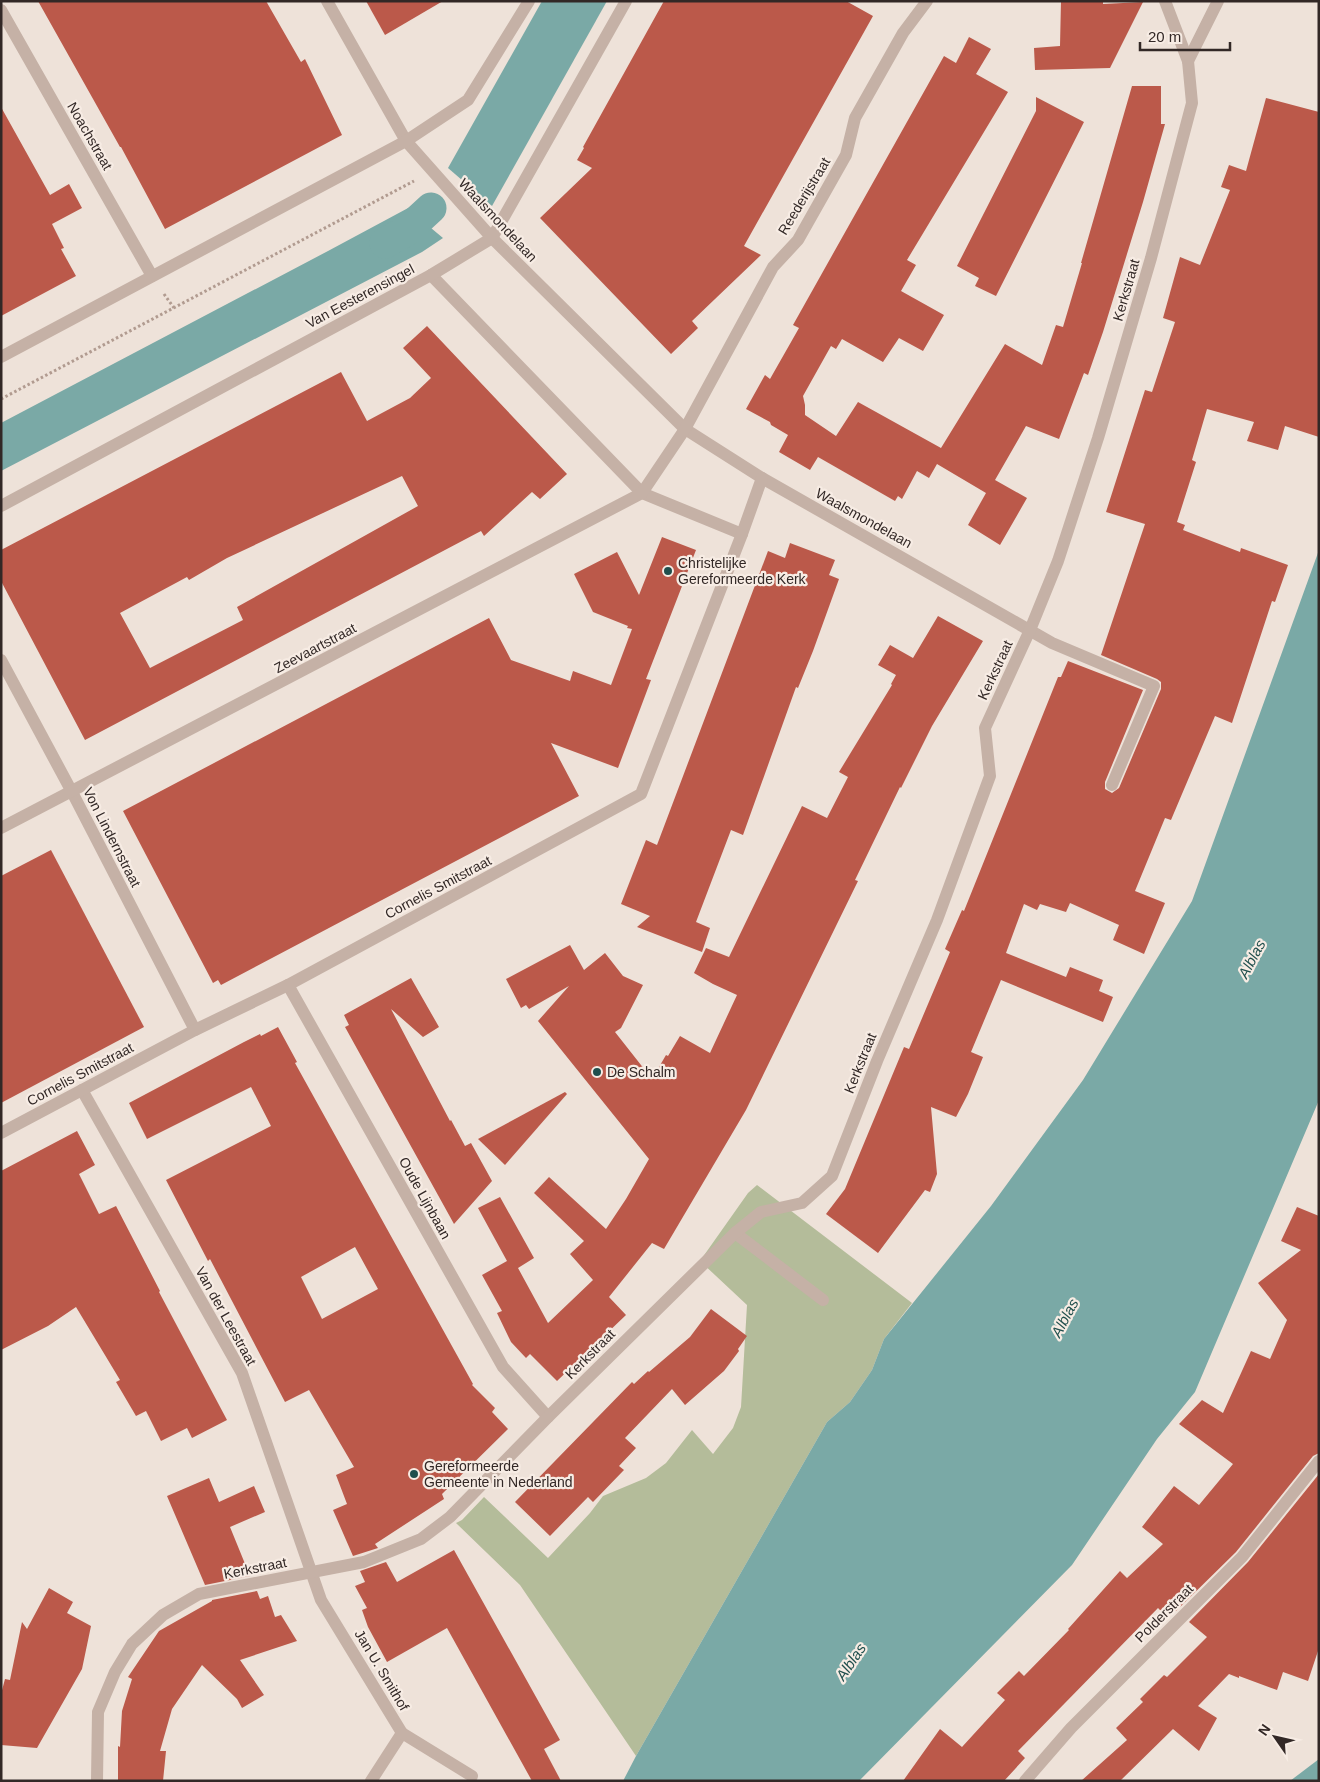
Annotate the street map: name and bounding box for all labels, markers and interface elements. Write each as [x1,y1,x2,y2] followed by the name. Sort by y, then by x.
[1140,20,1230,52] scale bar
[1148,28,1181,45] text: 20 m
[64,99,116,173] street label: Noachstraat
[775,154,833,237] street label: Reederijstraat
[455,175,541,265] street label: Waalsmondelaan
[1110,257,1143,323] street label: Kerkstraat
[303,261,417,331] street label: Van Eesterensingel
[813,485,915,551] street label: Waalsmondelaan
[678,555,807,587] place label: Christelijke Gereformeerde Kerk
[662,565,674,577] marker: Christelijke Gereformeerde Kerk
[271,620,359,676] street label: Zeevaartstraat
[974,638,1016,702] street label: Kerkstraat
[80,784,144,890] street label: Von Lindernstraat
[382,852,494,922] street label: Cornelis Smitstraat
[1234,936,1269,982] water label: Alblas
[841,1030,879,1096] street label: Kerkstraat
[24,1039,136,1109] street label: Cornelis Smitstraat
[607,1064,675,1080] place label: De Schalm
[591,1066,603,1078] marker: De Schalm
[396,1154,454,1242] street label: Oude Lijnbaan
[192,1264,260,1368] street label: Van der Leestraat
[1047,1295,1082,1341] water label: Alblas
[562,1326,618,1382] street label: Kerkstraat
[424,1458,573,1490] place label: Gereformeerde Gemeente in Nederland
[408,1468,420,1480] marker: Gereformeerde Gemeente in Nederland
[222,1554,288,1582] street label: Kerkstraat
[1132,1581,1196,1645] street label: Polderstraat
[351,1627,413,1714] street label: Jan U. Smithof
[832,1640,869,1684] water label: Alblas
[1250,1712,1300,1762] north arrow
[1255,1721,1274,1738] text: N

